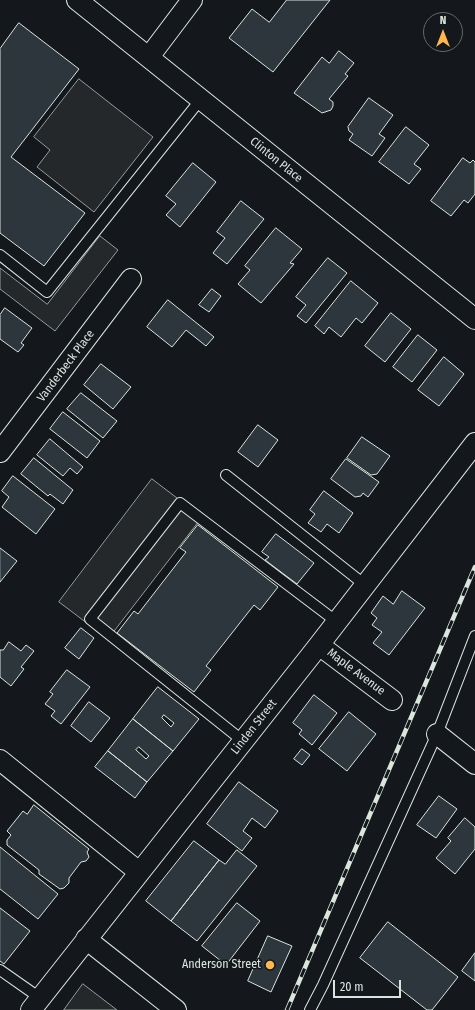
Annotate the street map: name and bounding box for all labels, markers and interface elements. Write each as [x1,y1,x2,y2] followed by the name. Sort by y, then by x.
[423,12,463,52] north arrow
[440,14,446,27] text: N
[247,134,305,186] street label: Clinton Place
[34,327,98,405] street label: Vanderbeck Place
[324,646,388,698] street label: Maple Avenue
[228,697,280,757] street label: Linden Street
[182,958,261,972] place label: Anderson Street
[264,959,276,971] marker: Anderson Street
[335,972,403,998] scale bar
[340,980,364,994] text: 20 m

